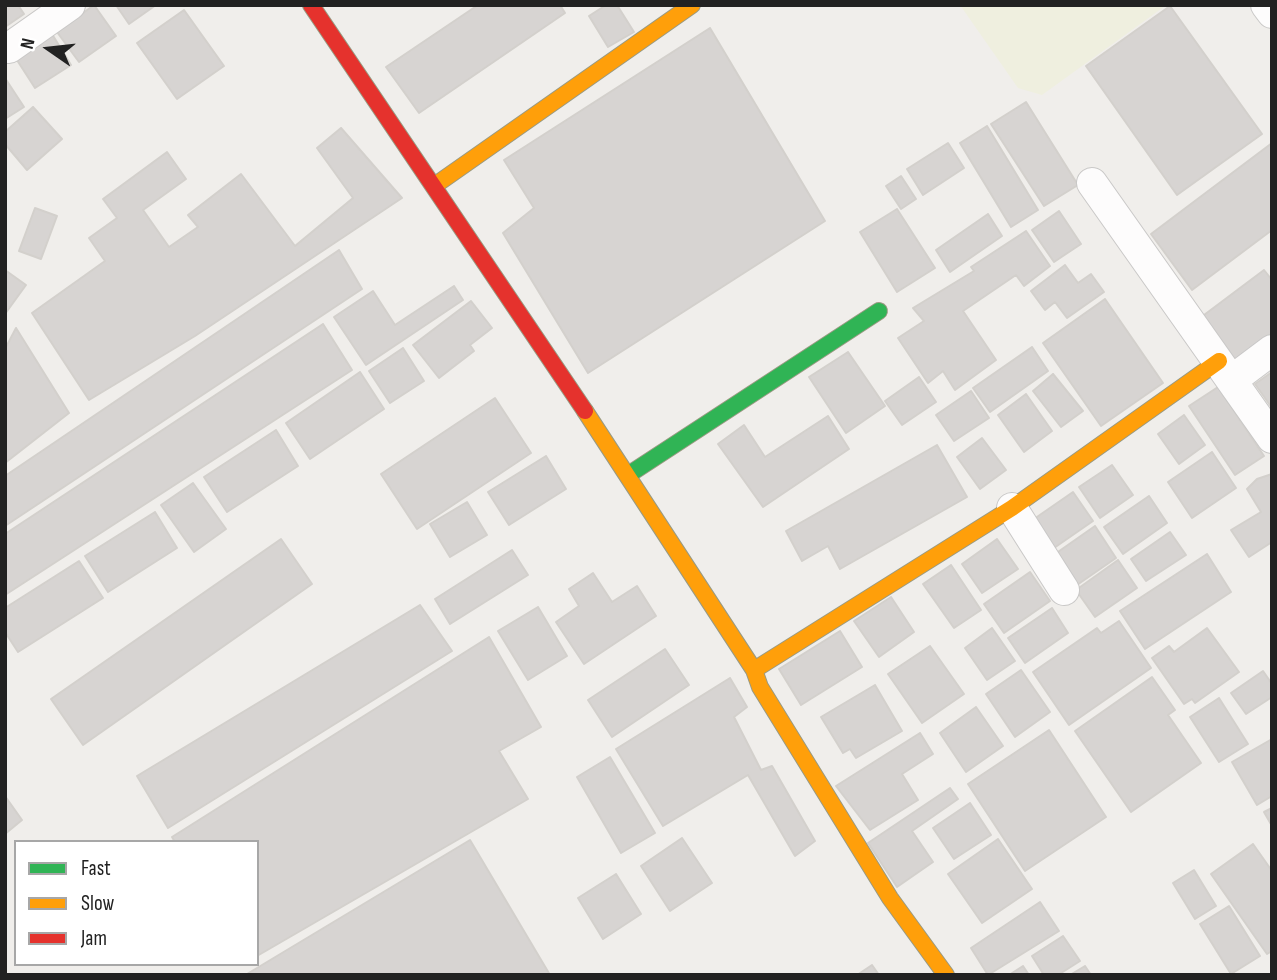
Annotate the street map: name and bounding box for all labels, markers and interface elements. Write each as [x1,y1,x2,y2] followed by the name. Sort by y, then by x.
[14,14,84,84] north arrow
[16,36,41,52] text: N
[14,840,259,966] legend
[81,856,111,881] text: Fast
[81,891,114,916] text: Slow
[81,926,107,951] text: Jam

